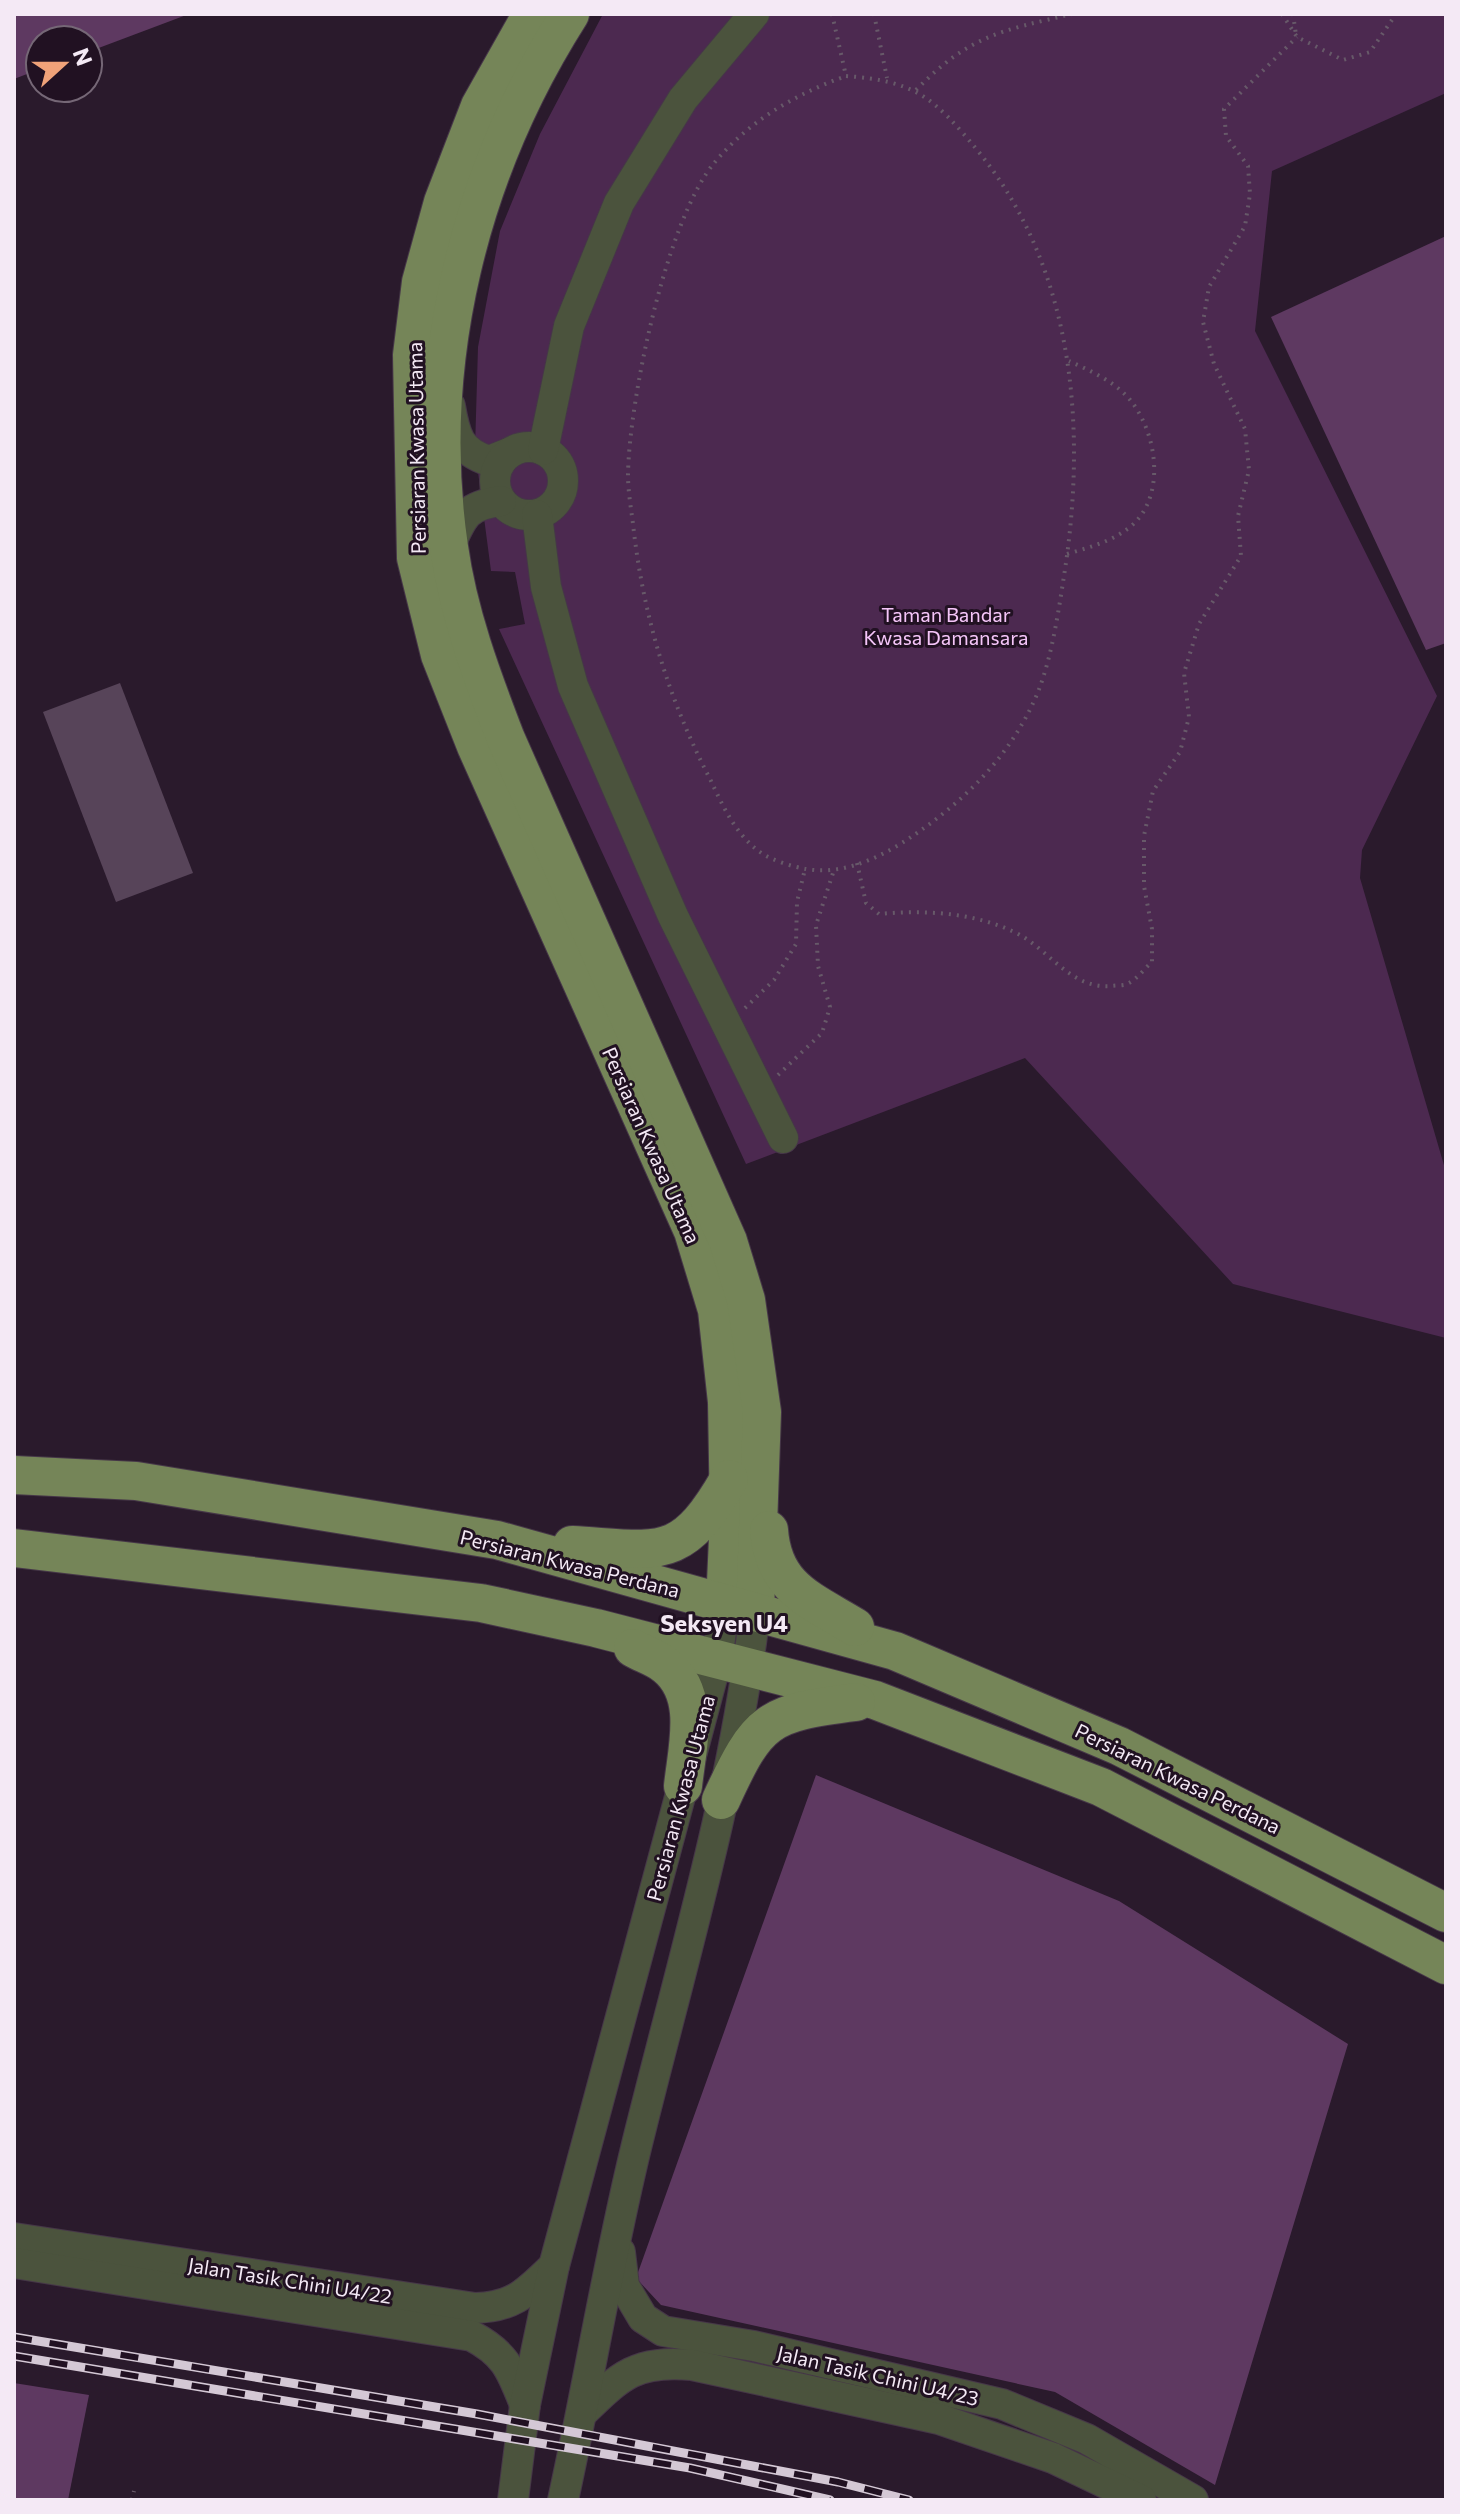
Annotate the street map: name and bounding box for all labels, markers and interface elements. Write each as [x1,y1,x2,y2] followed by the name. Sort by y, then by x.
[24,24,104,104] north arrow
[68,44,99,69] text: N
[402,342,430,554] street label: Persiaran Kwasa Utama
[864,602,1028,649] park label: Taman Bandar Kwasa Damansara
[598,1043,706,1247] street label: Persiaran Kwasa Utama
[458,1524,682,1602] street label: Persiaran Kwasa Perdana
[660,1608,788,1637] district label: Seksyen U4
[641,1692,719,1904] street label: Persiaran Kwasa Utama
[1071,1718,1285,1838] street label: Persiaran Kwasa Perdana
[186,2252,394,2308] street label: Jalan Tasik Chini U4/22
[775,2340,981,2410] street label: Jalan Tasik Chini U4/23

